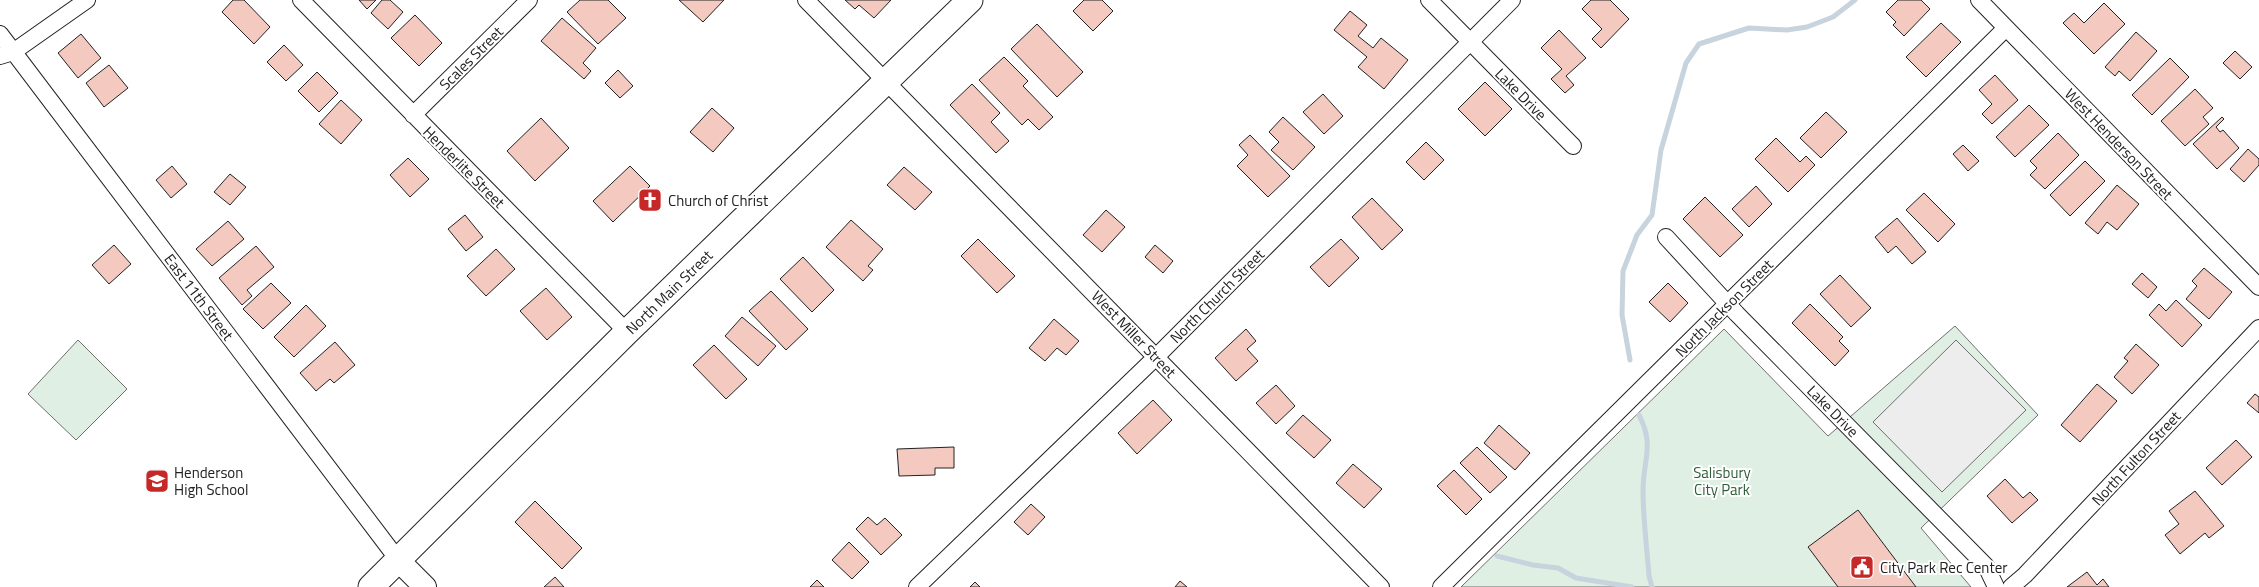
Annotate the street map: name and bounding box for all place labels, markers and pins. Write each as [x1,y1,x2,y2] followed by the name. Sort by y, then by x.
[637,187,663,213] church icon: Church of Christ
[668,189,769,212] place label: Church of Christ
[174,461,249,501] place label: Henderson High School
[144,468,170,494] school or university icon: Henderson High School
[1849,554,1875,580] public building icon: City Park Rec Center
[1880,556,2007,579] place label: City Park Rec Center

